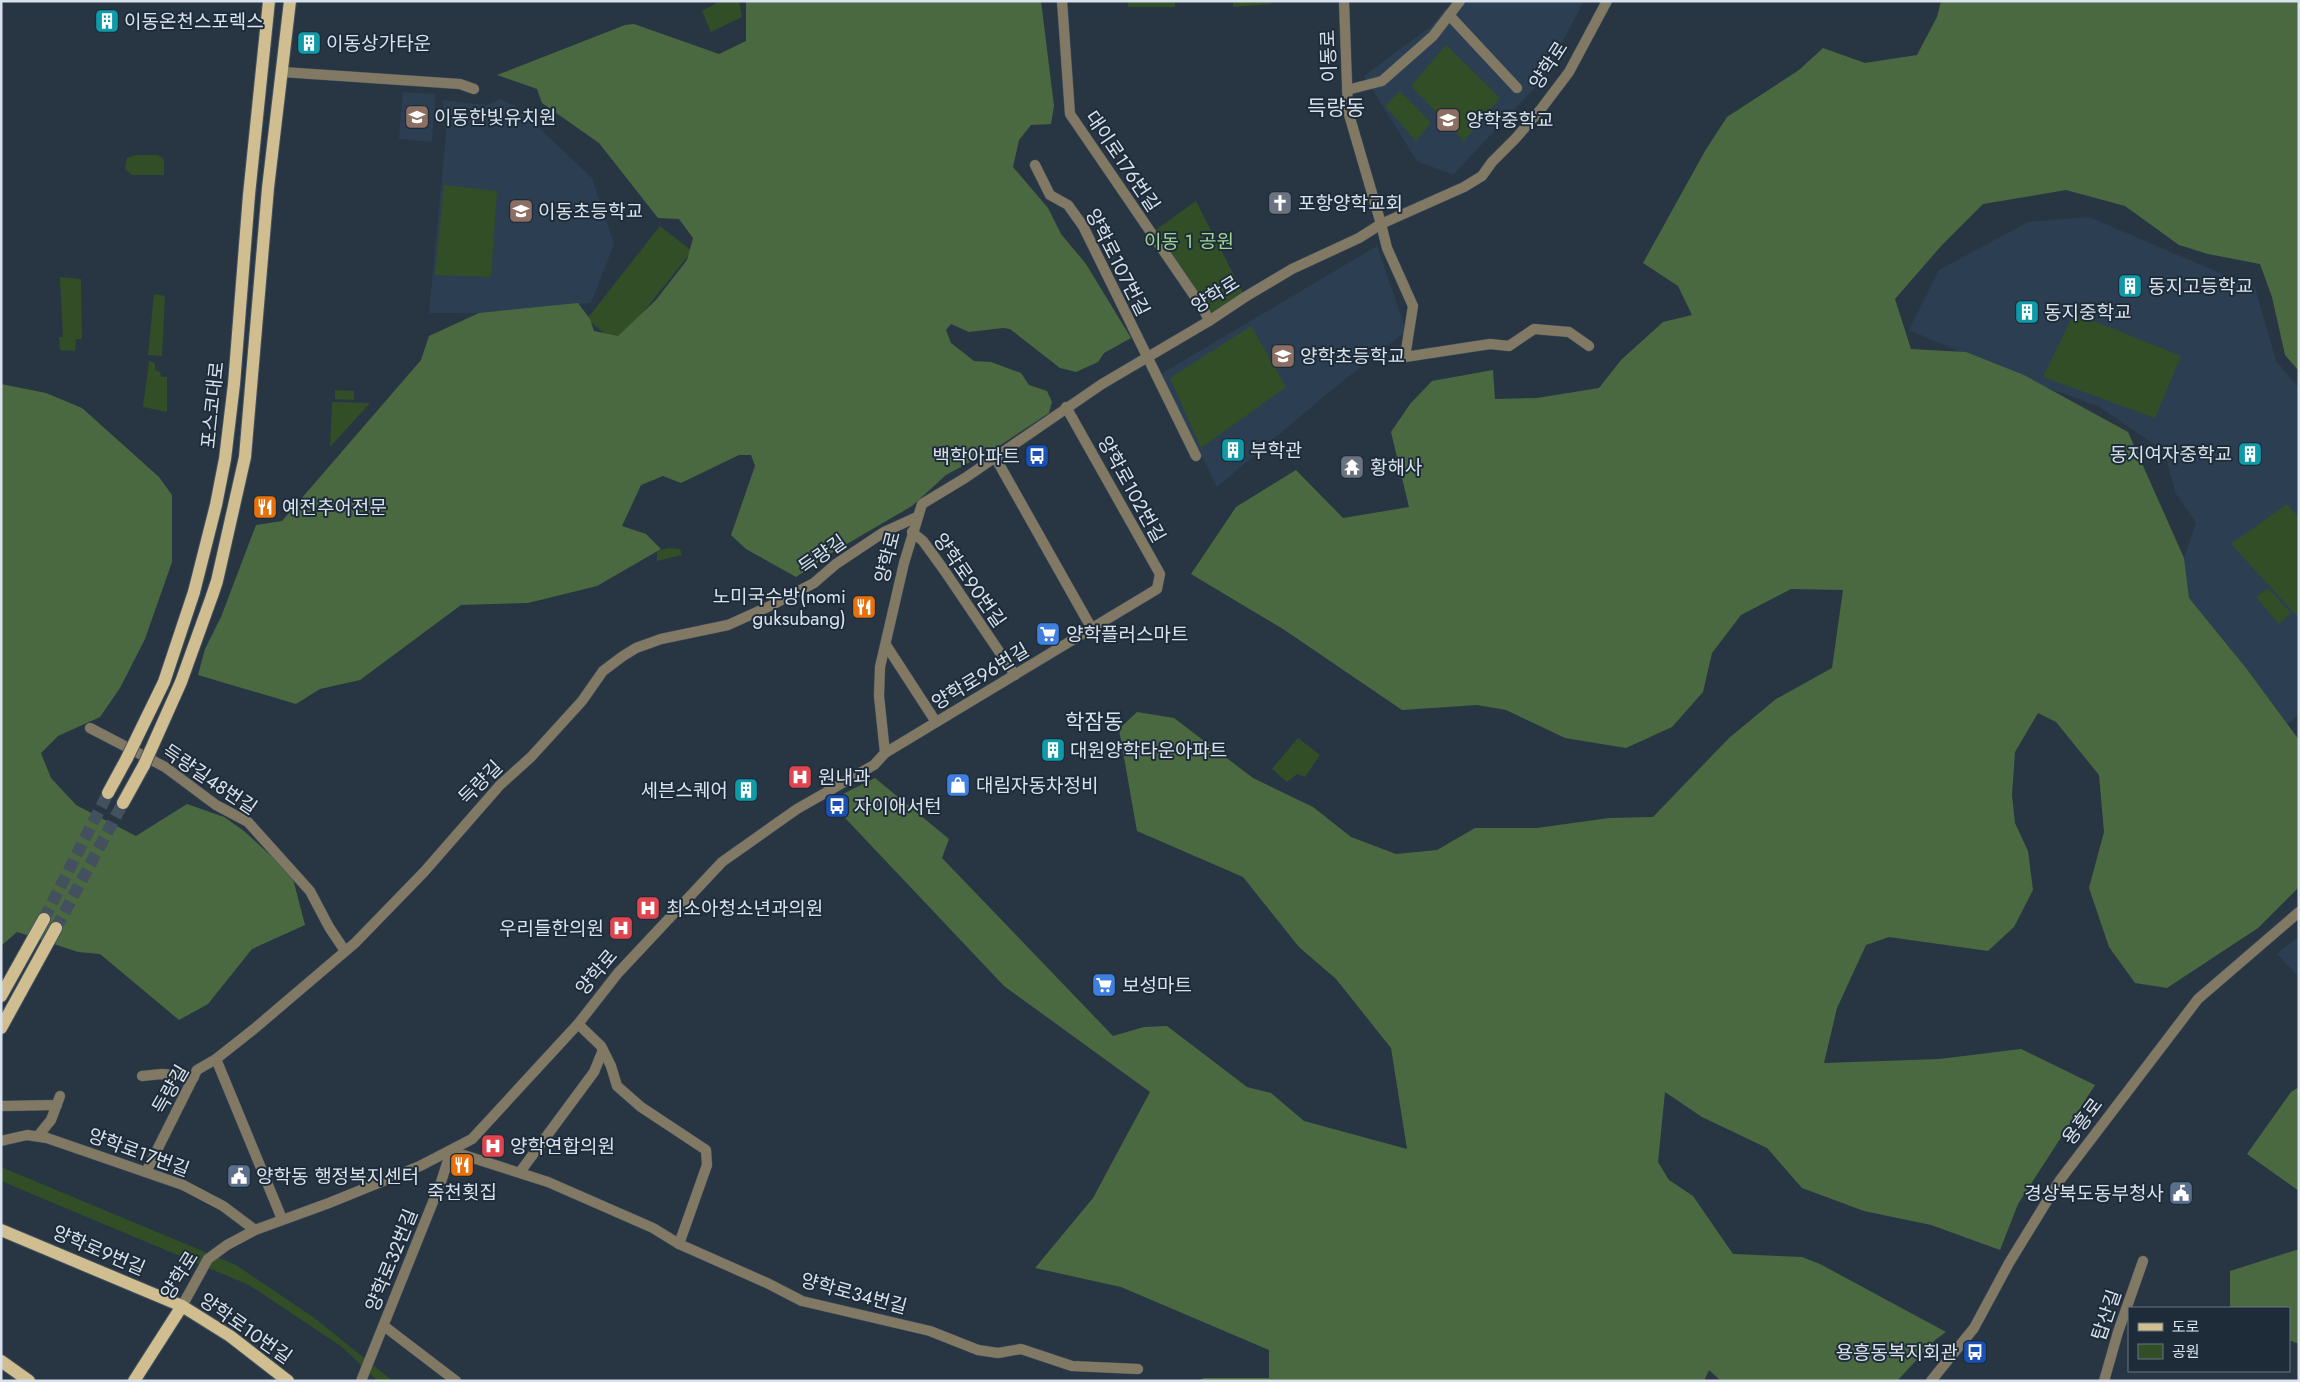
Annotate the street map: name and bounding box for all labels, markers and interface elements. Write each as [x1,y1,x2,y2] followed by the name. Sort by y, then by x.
[94,8,120,34] building icon: 이동온천스포렉스
[124,8,264,35] place label: 이동온천스포렉스
[1314,29,1343,83] street label: 이동로
[296,30,322,56] building icon: 이동상가타운
[326,30,431,57] place label: 이동상가타운
[1523,36,1574,95] street label: 양학로
[1307,93,1365,123] district label: 득량동
[404,104,430,130] school or university icon: 이동한빛유치원
[434,104,556,131] place label: 이동한빛유치원
[1079,105,1166,217] street label: 대이로176번길
[1435,107,1461,133] school or university icon: 양학중학교
[1466,107,1553,134] place label: 양학중학교
[1267,190,1293,216] church icon: 포항양학교회
[1298,190,1403,217] place label: 포항양학교회
[508,198,534,224] school or university icon: 이동초등학교
[538,198,643,225] place label: 이동초등학교
[1079,204,1156,321] street label: 양학로107번길
[1144,228,1234,255] park label: 이동 1 공원
[1186,269,1245,320] street label: 양학로
[2117,273,2143,299] building icon: 동지고등학교
[2148,273,2253,300] place label: 동지고등학교
[2014,299,2040,325] building icon: 동지중학교
[2044,299,2131,326] place label: 동지중학교
[1270,343,1296,369] school or university icon: 양학초등학교
[1300,343,1405,370] place label: 양학초등학교
[195,360,230,450] street label: 포스코대로
[1091,431,1172,547] street label: 양학로102번길
[1220,437,1246,463] building icon: 부학관
[1250,437,1302,464] place label: 부학관
[2110,441,2232,468] place label: 동지여자중학교
[2237,441,2263,467] building icon: 동지여자중학교
[933,443,1020,470] place label: 백학아파트
[1024,443,1050,469] bus stop icon: 백학아파트
[1339,454,1365,480] temple icon: 황해사
[1370,454,1422,481] place label: 황해사
[252,494,278,520] restaurant icon: 예전추어전문
[282,494,387,521] place label: 예전추어전문
[793,528,852,581] street label: 득량길
[868,528,907,586] street label: 양학로
[927,528,1012,633] street label: 양학로90번길
[713,583,846,632] place label: 노미국수방(nomi guksubang)
[851,594,877,620] restaurant icon: 노미국수방(nomi guksubang)
[1035,621,1061,647] supermarket icon: 양학플러스마트
[1066,621,1188,648] place label: 양학플러스마트
[926,637,1034,716] street label: 양학로96번길
[1065,707,1123,737] district label: 학잠동
[1040,737,1066,763] building icon: 대원양학타운아파트
[1070,737,1227,764] place label: 대원양학타운아파트
[157,738,262,821] street label: 득량길48번길
[452,754,508,810] street label: 득량길
[787,764,813,790] hospital icon: 원내과
[818,764,870,791] place label: 원내과
[945,772,971,798] shop icon: 대림자동차정비
[976,772,1098,799] place label: 대림자동차정비
[641,777,728,804] place label: 세븐스퀘어
[733,777,759,803] building icon: 세븐스퀘어
[824,793,850,819] bus stop icon: 자이애서턴
[854,793,941,820] place label: 자이애서턴
[635,895,661,921] hospital icon: 최소아청소년과의원
[666,895,823,922] place label: 최소아청소년과의원
[499,915,604,942] place label: 우리들한의원
[608,915,634,941] hospital icon: 우리들한의원
[569,944,624,1001] street label: 양학로
[1091,972,1117,998] supermarket icon: 보성마트
[1122,972,1192,999] place label: 보성마트
[146,1060,195,1119] street label: 득량길
[2056,1092,2109,1150] street label: 용흥로
[84,1122,193,1183] street label: 양학로17번길
[480,1133,506,1159] hospital icon: 양학연합의원
[510,1133,615,1160] place label: 양학연합의원
[449,1152,475,1178] restaurant icon: 죽천횟집
[226,1163,252,1189] public building icon: 양학동 행정복지센터
[256,1163,419,1190] place label: 양학동 행정복지센터
[427,1179,497,1206] place label: 죽천횟집
[2024,1180,2164,1207] place label: 경상북도동부청사
[2168,1180,2194,1206] public building icon: 경상북도동부청사
[359,1205,424,1316] street label: 양학로32번길
[48,1219,149,1282] street label: 양학로9번길
[154,1246,205,1305] street label: 양학로
[798,1266,910,1321] street label: 양학로34번길
[2085,1286,2128,1344] street label: 탑산길
[194,1287,297,1370] street label: 양학로10번길
[2128,1307,2290,1372] legend
[2172,1316,2200,1338] text: 도로
[1836,1339,1958,1366] place label: 용흥동복지회관
[1962,1339,1988,1365] bus stop icon: 용흥동복지회관
[2172,1341,2200,1363] text: 공원

